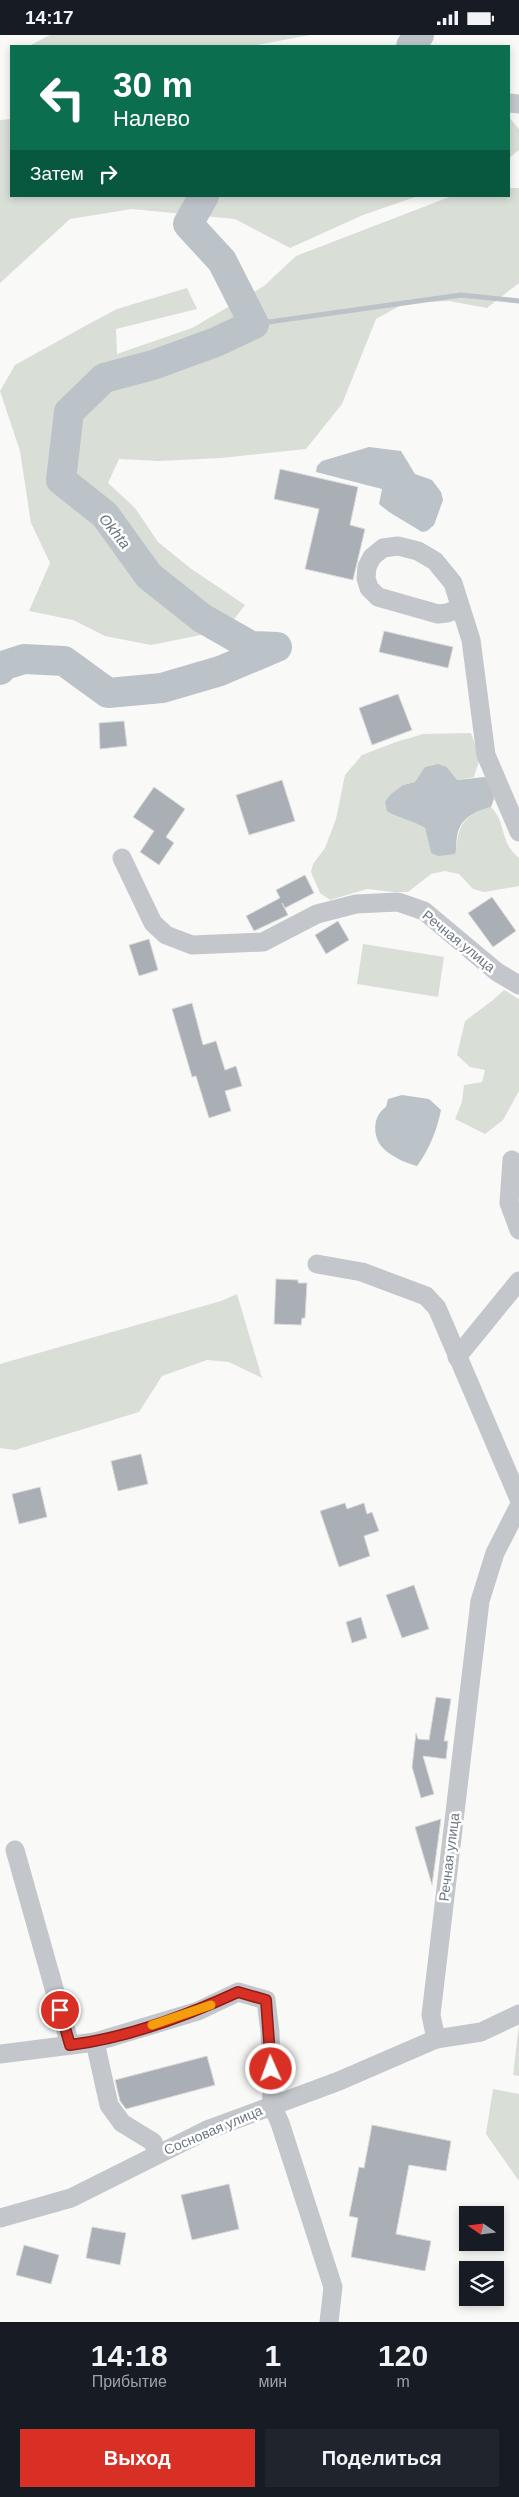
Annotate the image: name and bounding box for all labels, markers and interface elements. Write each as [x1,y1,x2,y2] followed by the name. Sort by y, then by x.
[25,7,74,28] text: 14:17
[30,65,95,130] icon: left
[113,65,193,104] text: 30 m
[113,106,190,131] text: Налево
[94,160,122,188] icon: right
[30,163,84,184] text: Затем
[96,510,134,552] water label: Okhta
[419,907,499,975] street label: Речная улица
[436,1812,462,1902] street label: Речная улица
[39,1989,81,2031] pin
[46,1996,74,2024] icon: arrive
[244,2042,296,2094] position arrow
[161,2102,265,2158] street label: Сосновая улица
[459,2206,504,2251] north arrow
[459,2206,504,2306] map controls
[459,2261,504,2306] button: layers
[91,2339,168,2372] text: 14:18
[264,2339,281,2372] text: 1
[378,2339,428,2372] text: 120
[92,2373,167,2390] text: Прибытие
[258,2373,287,2390] text: мин
[396,2373,410,2390] text: m
[20,2429,255,2487] button: Выход
[265,2429,499,2487] button: Поделиться

